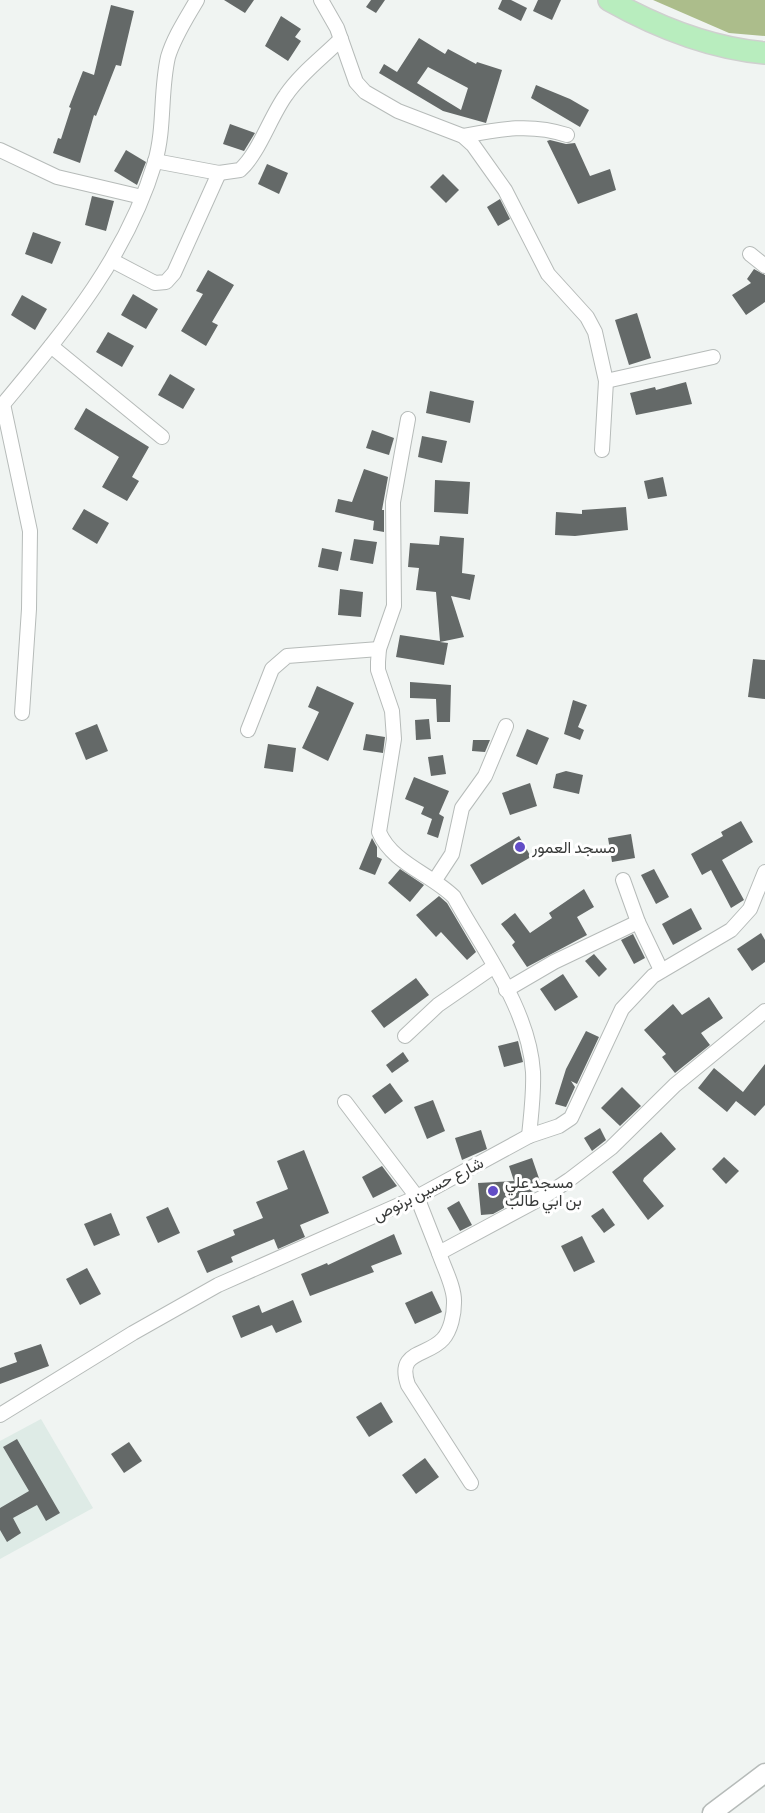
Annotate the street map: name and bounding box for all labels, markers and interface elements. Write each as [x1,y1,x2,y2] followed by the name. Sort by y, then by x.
[531,839,616,858] place label: مسجد العمور
[513,840,527,854] marker: مسجد العمور
[370,1154,487,1227] street label: شارع حسين برنوص
[505,1174,582,1214] place label: مسجد علي بن ابي طالب
[486,1184,500,1198] marker: مسجد علي بن ابي طالب

